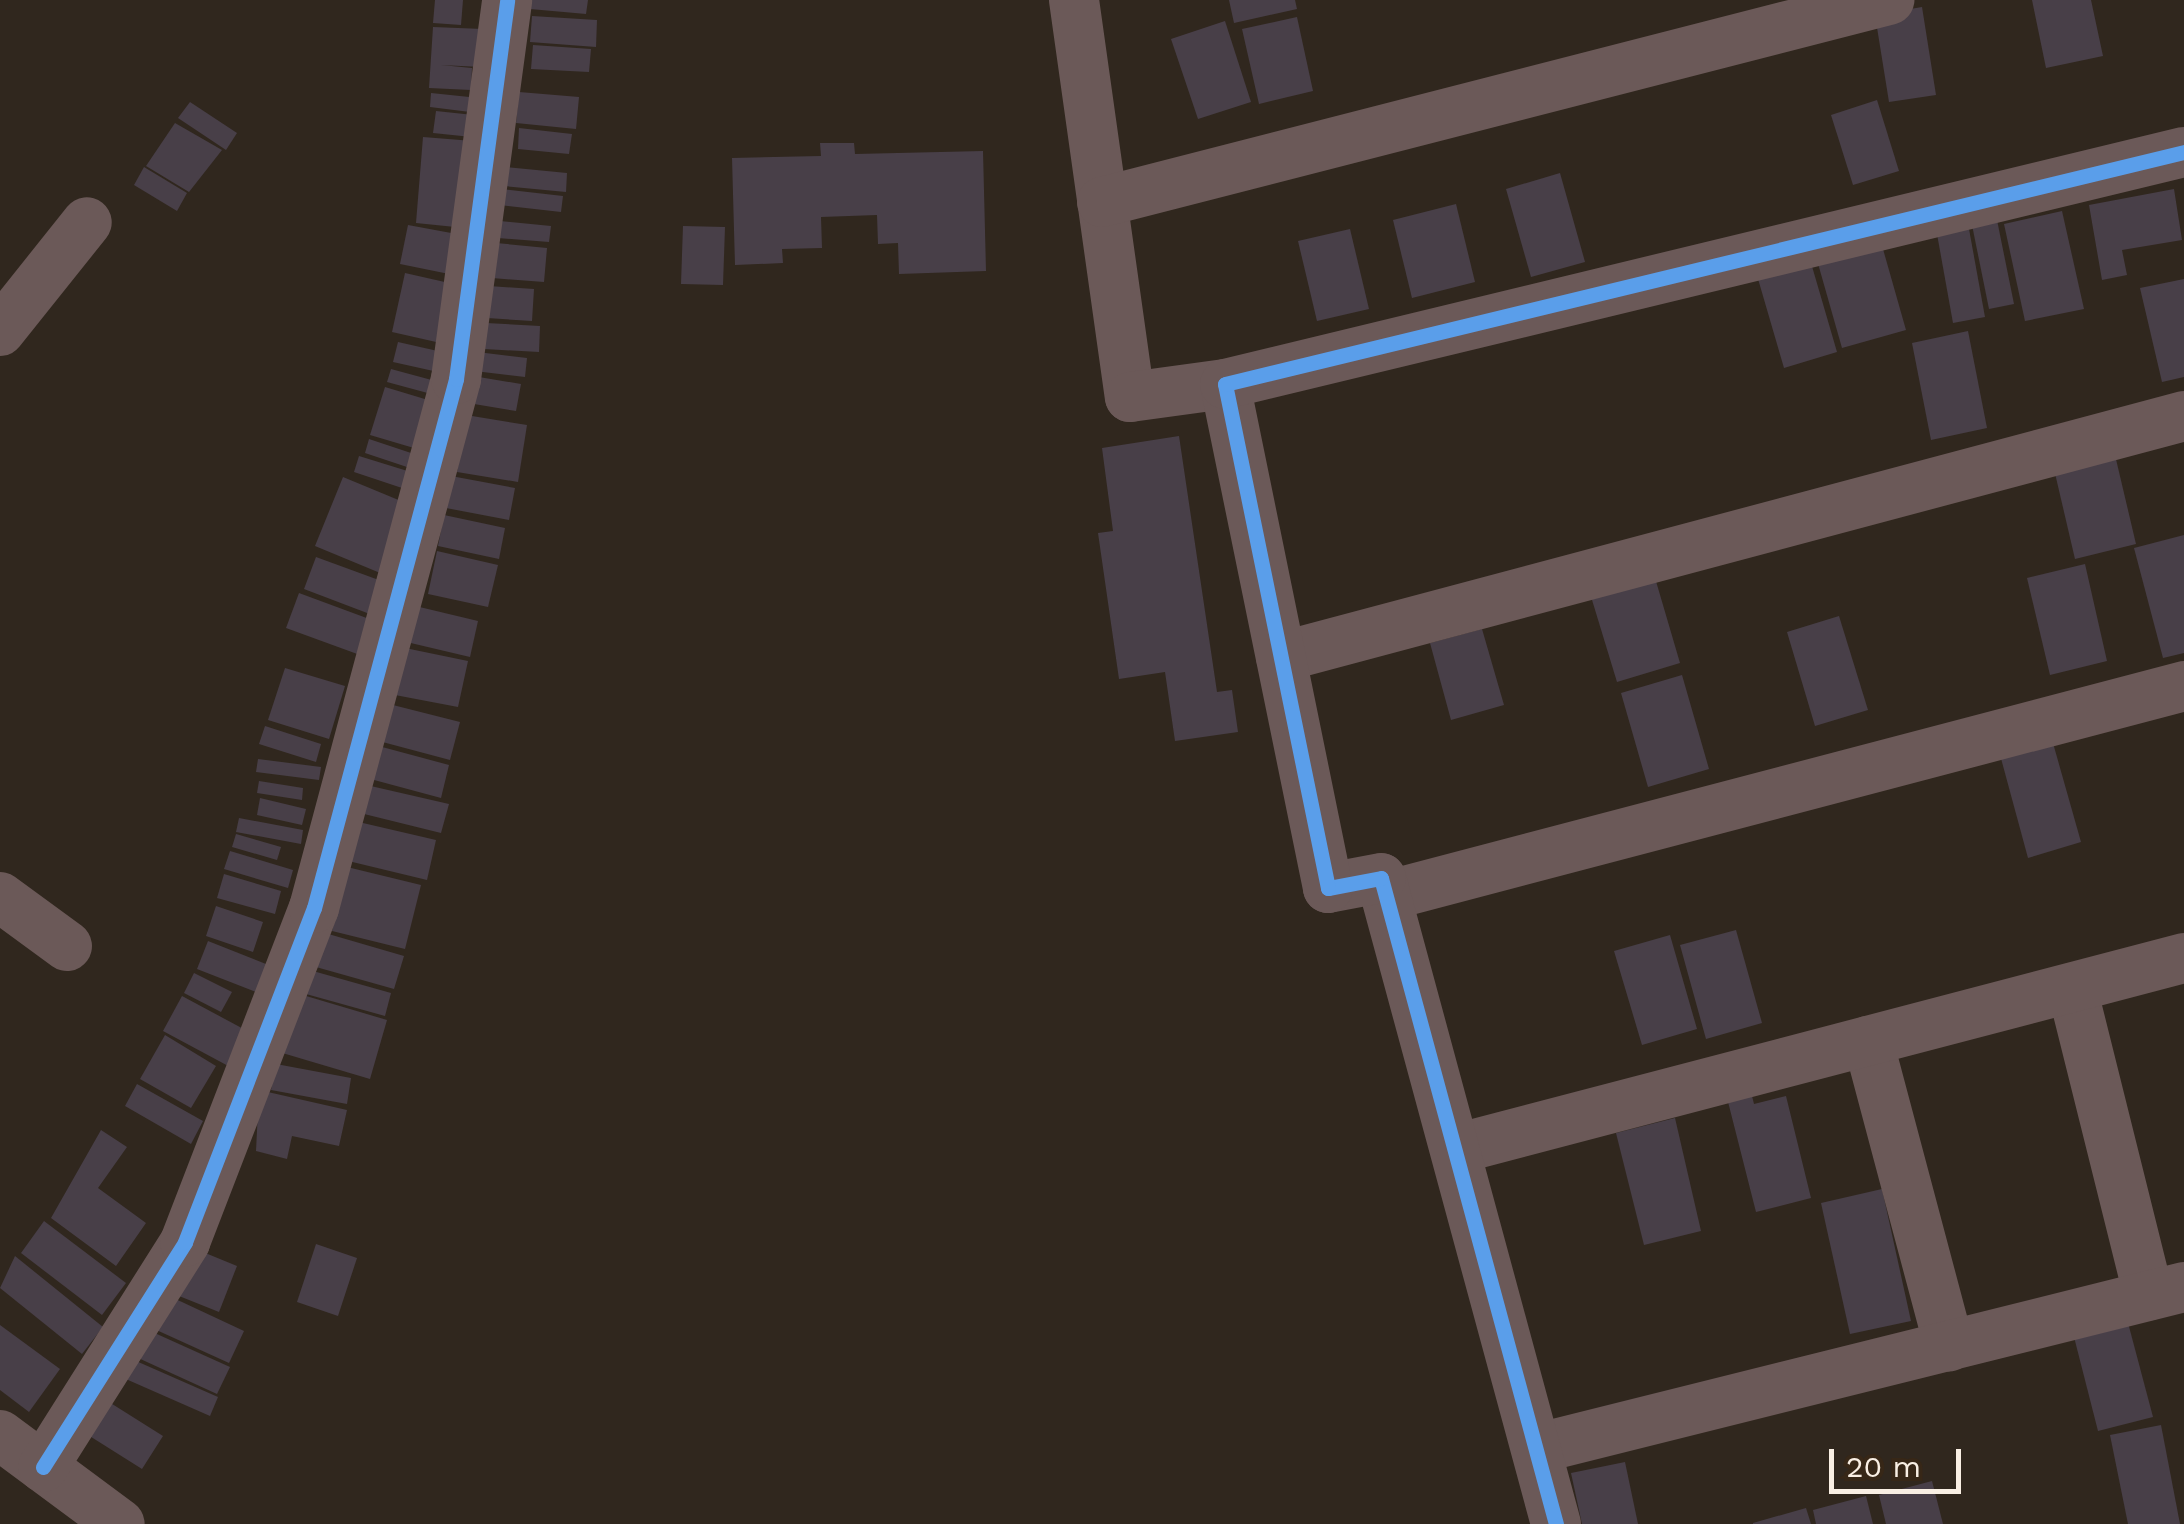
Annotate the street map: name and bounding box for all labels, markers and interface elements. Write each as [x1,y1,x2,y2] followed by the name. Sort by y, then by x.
[1834,1429,1966,1491] scale bar
[1846,1449,1921,1484] text: 20 m

